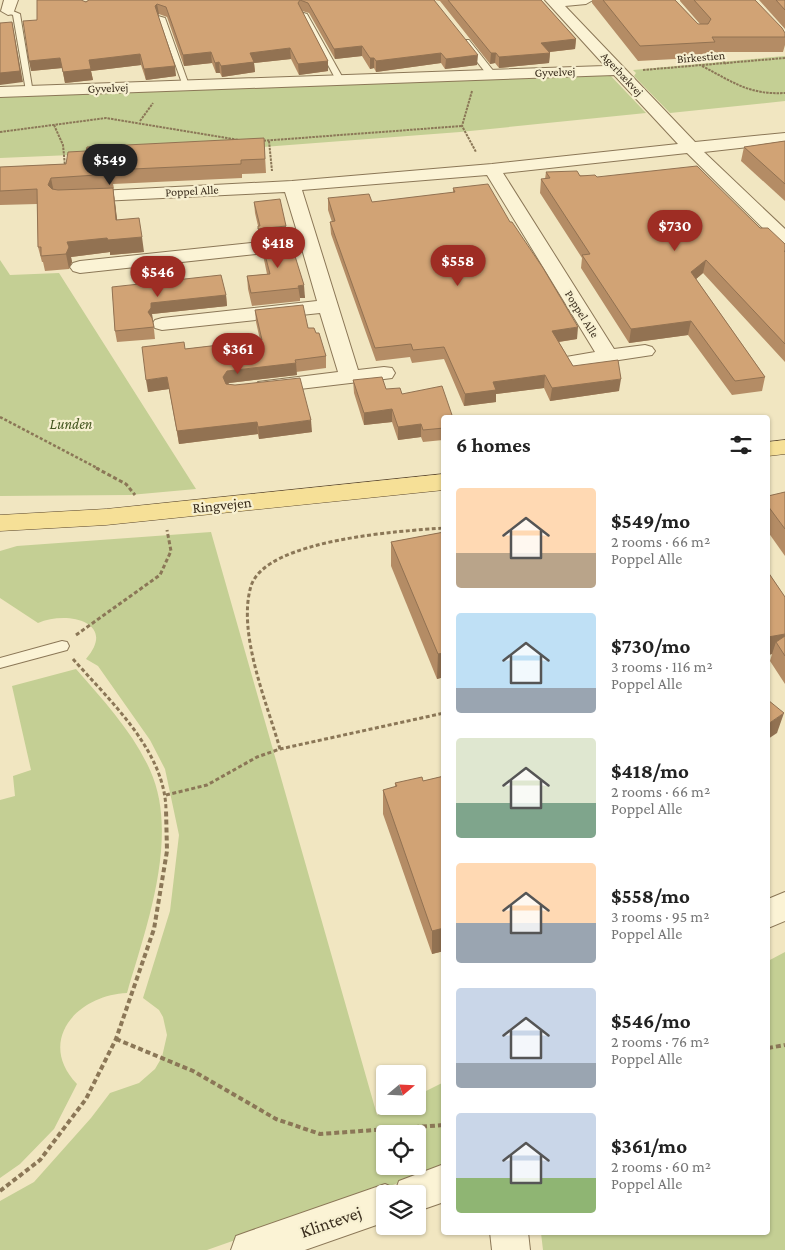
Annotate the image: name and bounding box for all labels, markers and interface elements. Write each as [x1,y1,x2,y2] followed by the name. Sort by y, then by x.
[676,48,726,66] street label: Birkestien
[598,49,646,99] street label: Agerbækvej
[534,64,576,80] street label: Gyvelvej
[87,80,129,96] street label: Gyvelvej
[80,144,140,186] pin: $549
[93,151,127,168] text: $549
[165,183,219,199] street label: Poppel Alle
[645,210,705,252] pin: $730
[658,217,692,234] text: $730
[248,226,308,269] pin: $418
[262,234,294,251] text: $418
[428,244,488,287] pin: $558
[442,252,474,269] text: $558
[128,256,188,298] pin: $546
[141,263,175,280] text: $546
[562,288,602,340] street label: Poppel Alle
[208,332,268,375] pin: $361
[223,340,253,357] text: $361
[50,416,93,432] park label: Lunden
[727,431,755,459] icon: filters
[456,433,531,457] text: 6 homes
[192,494,252,517] street label: Ringvejen
[496,508,556,568] icon: home
[611,509,690,533] text: $549/mo
[611,533,710,550] text: 2 rooms · 66 m²
[611,550,682,567] text: Poppel Alle
[496,633,556,693] icon: home
[611,634,691,658] text: $730/mo
[611,658,713,675] text: 3 rooms · 116 m²
[611,675,682,692] text: Poppel Alle
[496,758,556,818] icon: home
[611,759,689,783] text: $418/mo
[611,783,710,800] text: 2 rooms · 66 m²
[611,800,682,817] text: Poppel Alle
[496,883,556,943] icon: home
[611,884,690,908] text: $558/mo
[611,908,709,925] text: 3 rooms · 95 m²
[611,925,682,942] text: Poppel Alle
[496,1008,556,1068] icon: home
[611,1009,691,1033] text: $546/mo
[611,1033,709,1050] text: 2 rooms · 76 m²
[611,1050,682,1067] text: Poppel Alle
[376,1065,426,1115] north arrow
[376,1065,426,1235] map controls
[376,1125,426,1175] button: locate
[496,1133,556,1193] icon: home
[611,1134,687,1158] text: $361/mo
[611,1158,711,1175] text: 2 rooms · 60 m²
[611,1175,682,1192] text: Poppel Alle
[376,1185,426,1235] button: layers
[298,1202,365,1243] street label: Klintevej

